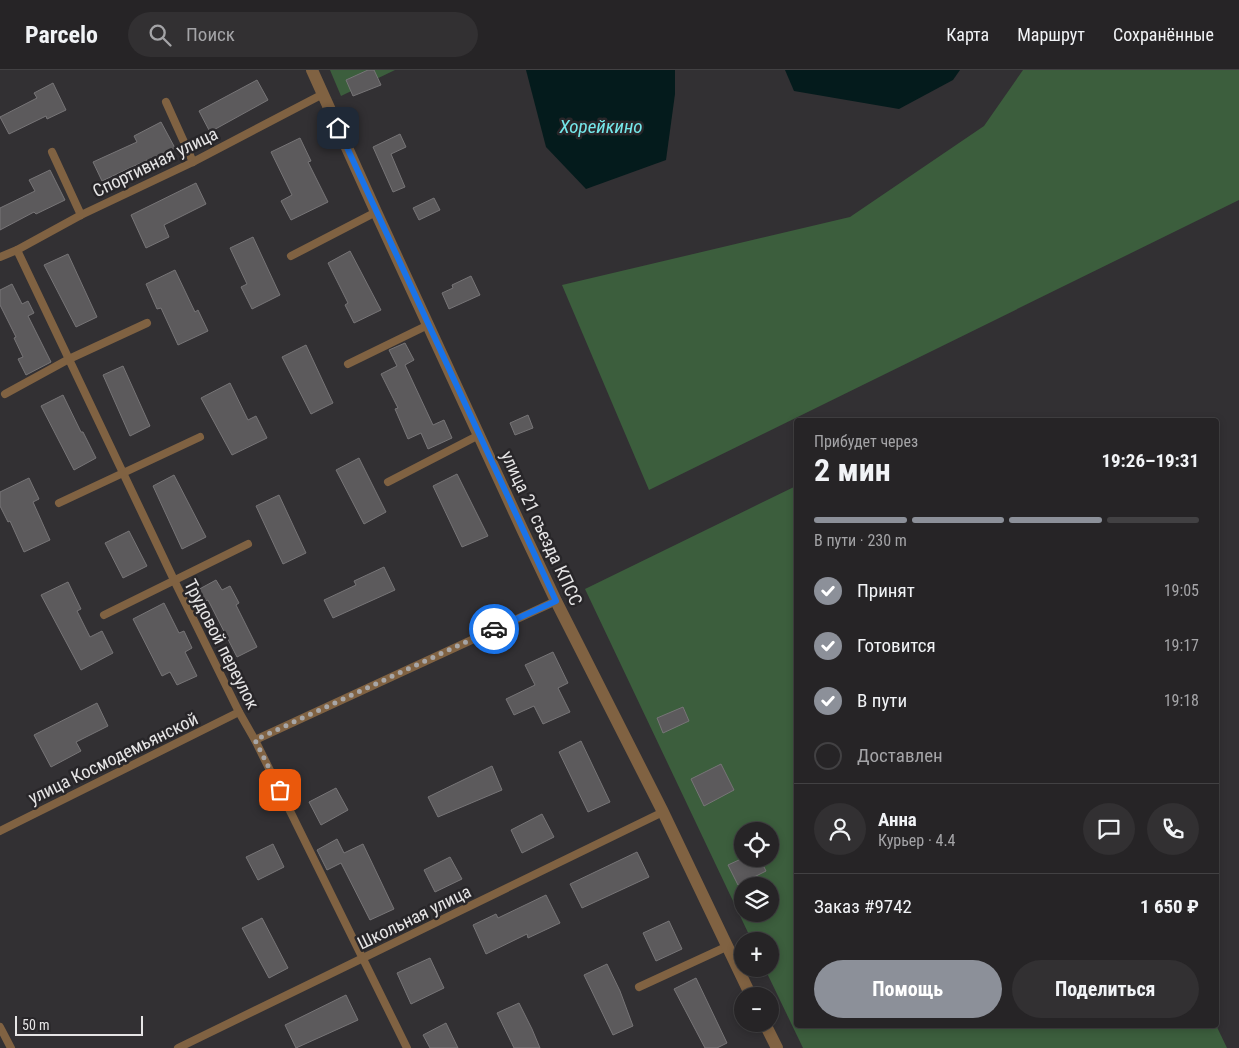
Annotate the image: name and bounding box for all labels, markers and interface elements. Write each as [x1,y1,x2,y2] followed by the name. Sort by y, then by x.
[128,12,478,57] search box
[25,21,98,49] text: Parcelo
[146,21,174,49] icon: search
[186,23,235,46] text: Поиск
[946,24,989,45] text: Карта
[1017,24,1085,45] text: Маршрут
[1113,24,1214,45] text: Сохранённые
[317,107,359,149] pin
[324,114,352,142] icon: home
[558,115,643,138] water label: Хорейкино
[89,123,221,201] street label: Спортивная улица
[814,432,918,451] text: Прибудет через
[497,447,587,609] street label: улица 21 съезда КПСС
[1101,449,1199,472] text: 19:26–19:31
[814,451,891,489] text: 2 мин
[814,531,907,550] text: В пути · 230 m
[180,575,264,713] street label: Трудовой переулок
[814,577,842,605] icon: check
[857,579,915,602] text: Принят
[1164,581,1199,600] text: 19:05
[469,604,519,654] courier
[480,615,508,643] icon: car
[814,632,842,660] icon: check
[857,634,936,657] text: Готовится
[1164,636,1199,655] text: 19:17
[814,687,842,715] icon: check
[857,689,907,712] text: В пути
[1164,691,1199,710] text: 19:18
[25,708,201,808] street label: улица Космодемьянской
[857,744,943,767] text: Доставлен
[259,769,301,811] pin
[266,776,294,804] icon: bag
[814,803,866,855] button: person
[1083,803,1135,855] button: chat
[1147,803,1199,855] button: phone
[878,808,917,831] text: Анна
[734,822,779,1032] map controls
[734,822,779,867] button: locate
[878,831,956,850] text: Курьер · 4.4
[734,877,779,922] button: layers
[354,880,474,954] street label: Школьная улица
[814,895,912,918] text: Заказ #9742
[1140,895,1199,918] text: 1 650 ₽
[734,932,779,977] button: +
[814,960,1002,1018] button: Помощь
[1012,960,1199,1018] button: Поделиться
[734,987,779,1032] button: −
[15,1013,142,1036] scale bar
[22,1017,50,1033] text: 50 m

